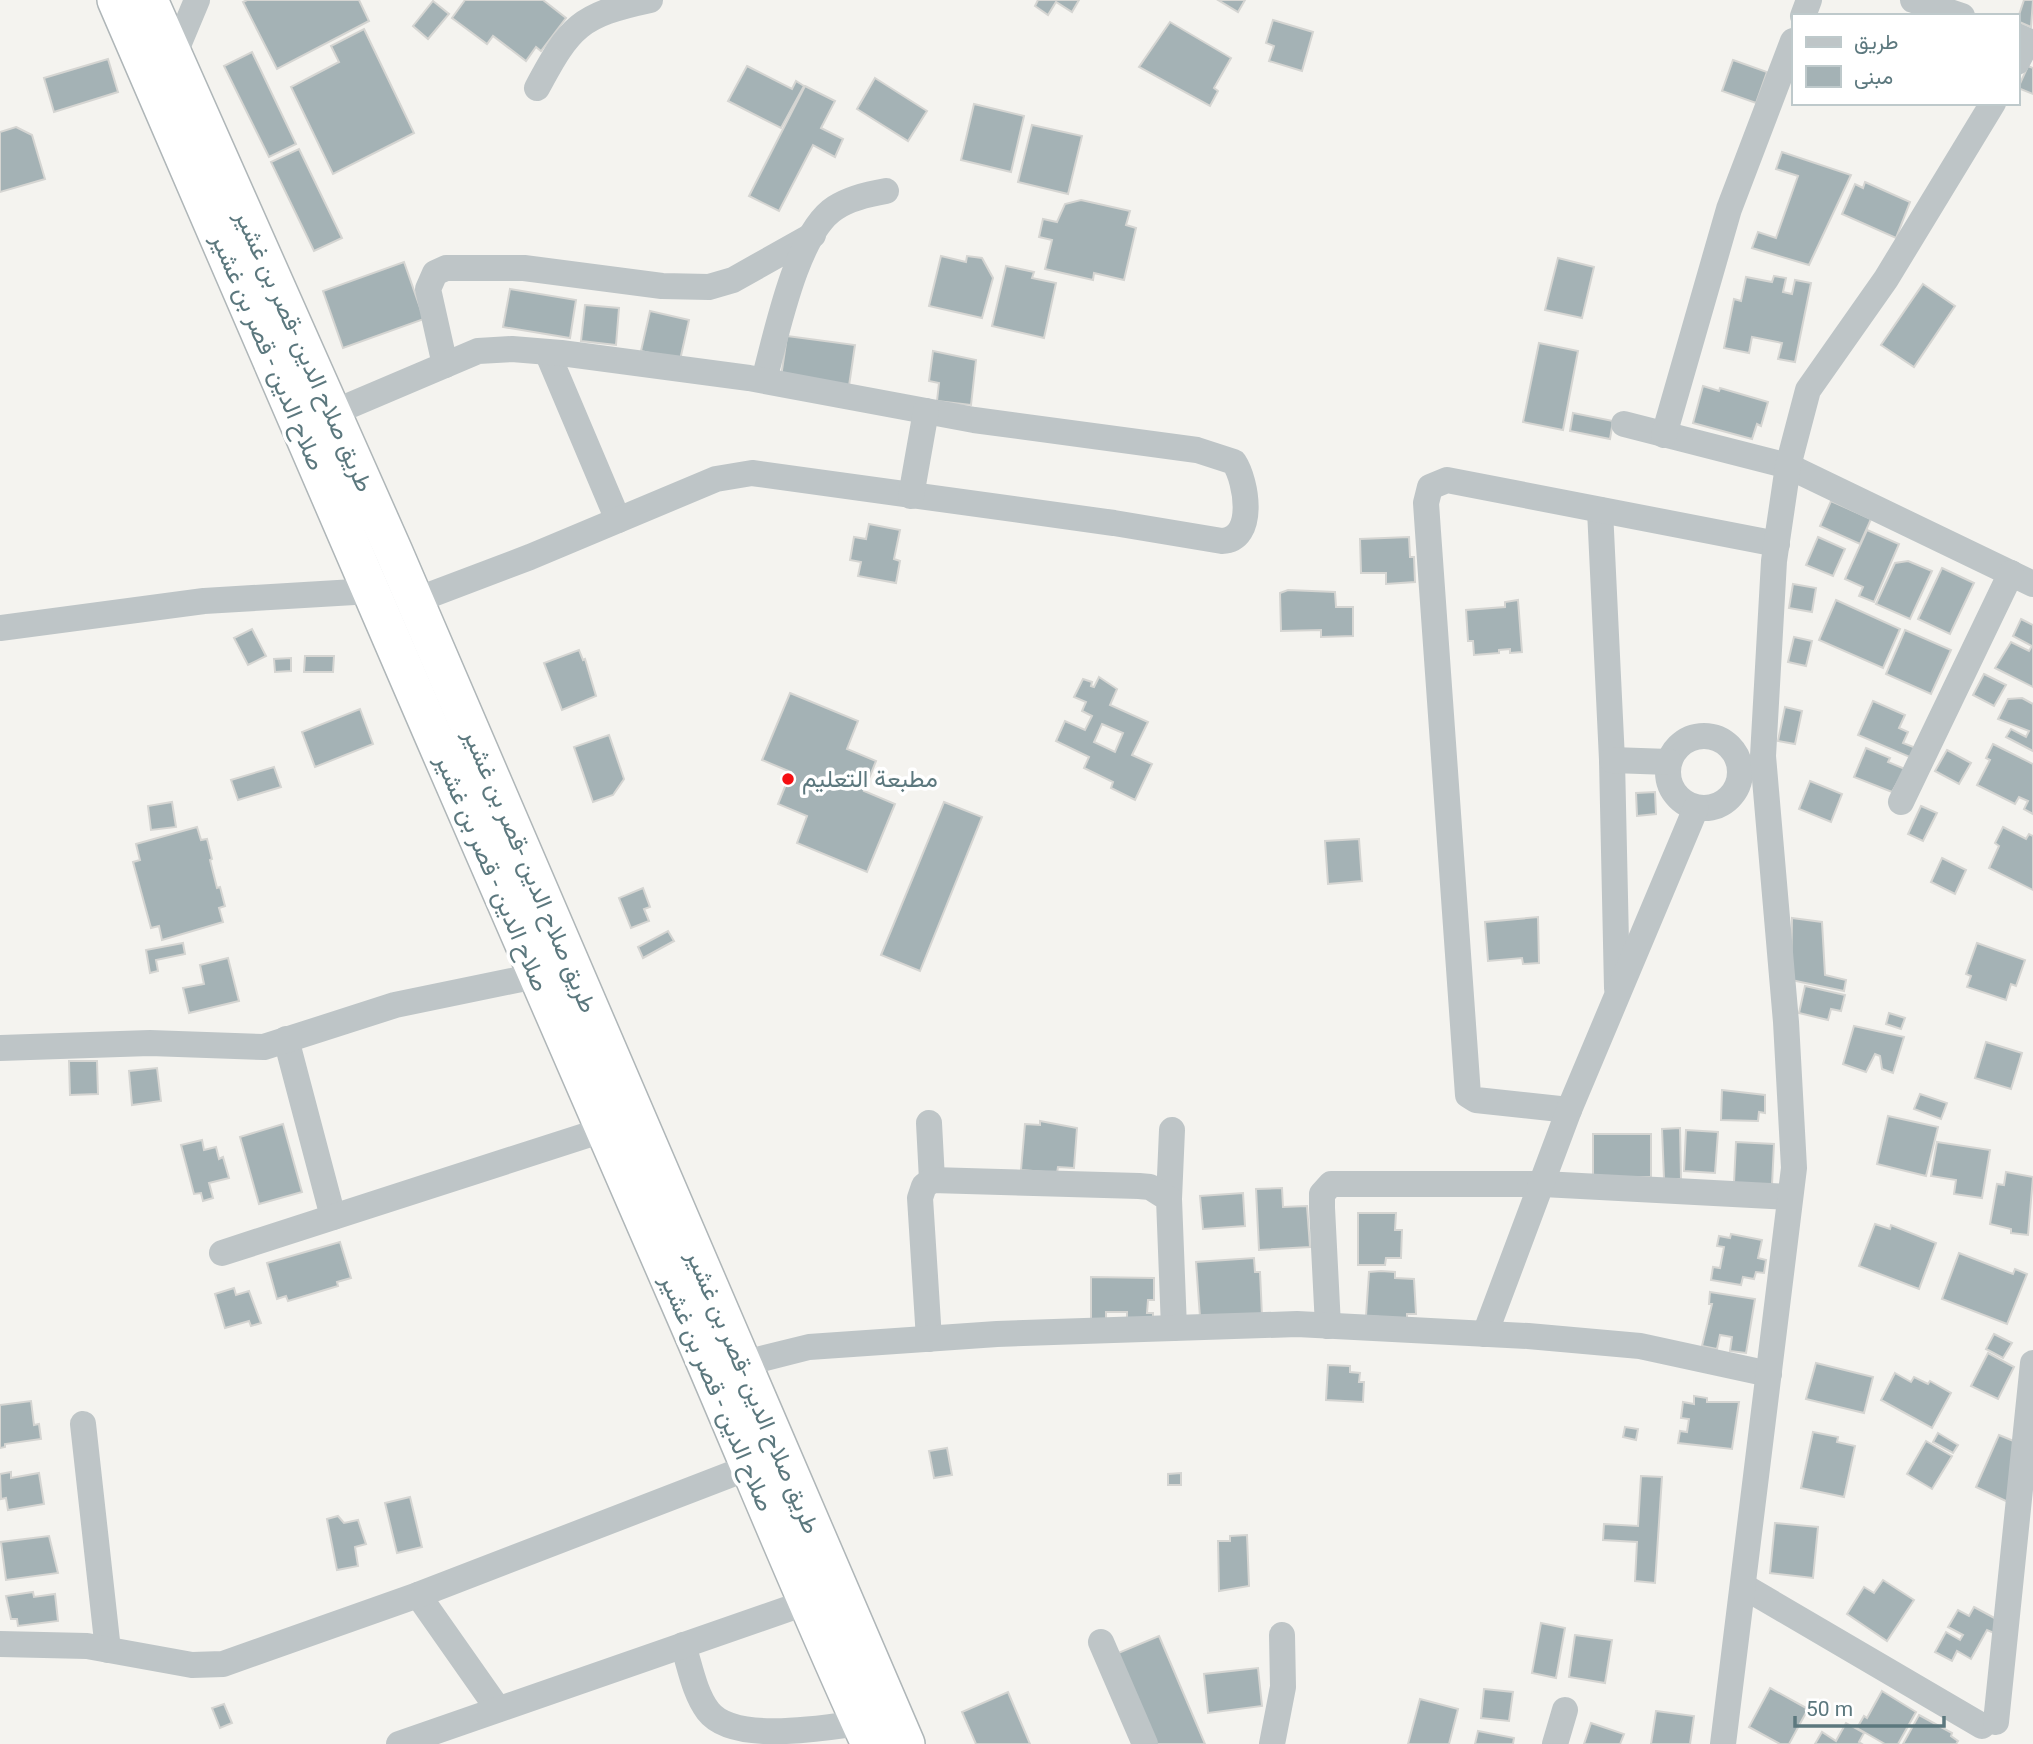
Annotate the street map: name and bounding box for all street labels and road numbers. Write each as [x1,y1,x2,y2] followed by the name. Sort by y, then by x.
[227,205,379,497] street label: طريق صلاح الدين -قصر بن غشير
[203,228,331,475] street label: صلاح الدين - قصر بن غشير
[455,724,603,1018] street label: طريق صلاح الدين -قصر بن غشير
[427,749,555,996] street label: صلاح الدين - قصر بن غشير
[678,1245,826,1539] street label: طريق صلاح الدين -قصر بن غشير
[652,1269,780,1516] street label: صلاح الدين - قصر بن غشير

